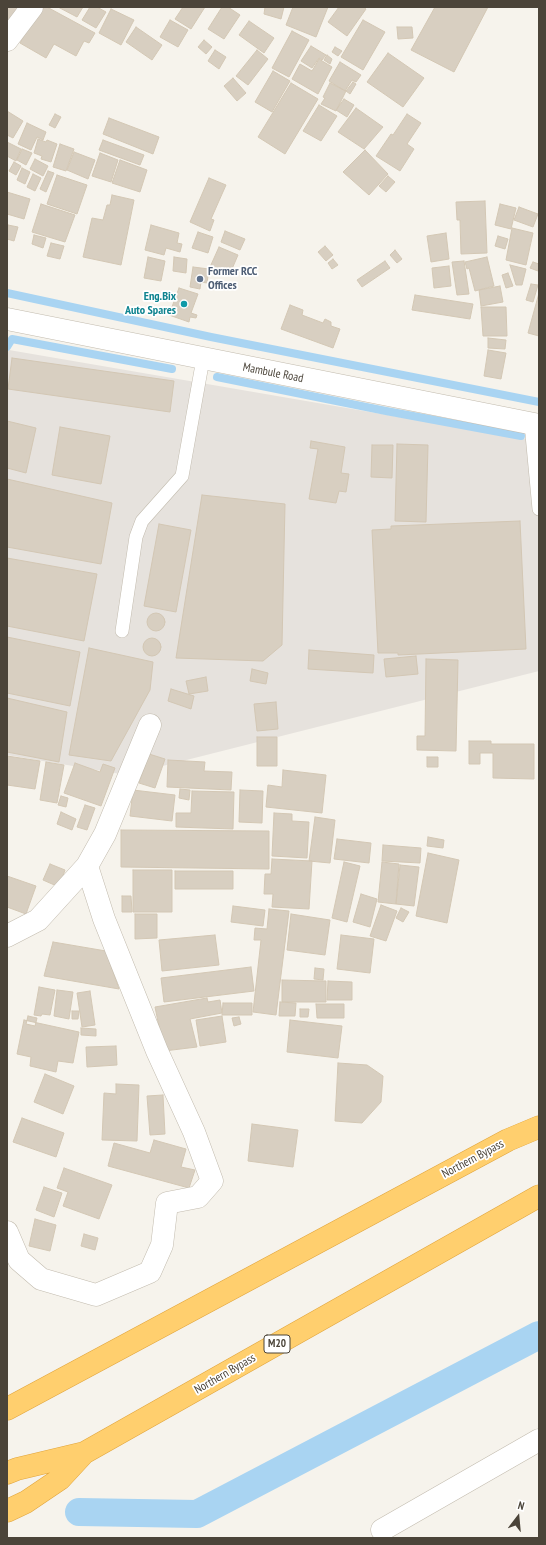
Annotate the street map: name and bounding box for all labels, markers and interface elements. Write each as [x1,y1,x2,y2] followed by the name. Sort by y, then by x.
[208,265,257,293] place label: Former RCC Offices
[195,274,205,284] marker: Former RCC Offices
[125,290,176,318] place label: Eng.Bix Auto Spares
[179,299,189,309] marker: Eng.Bix Auto Spares
[241,360,305,386] street label: Mambule Road
[440,1137,506,1181] street label: Northern Bypass
[264,1335,290,1353] road number: M20
[192,1351,258,1397] street label: Northern Bypass
[498,1497,538,1537] north arrow
[517,1498,526,1513] text: N

